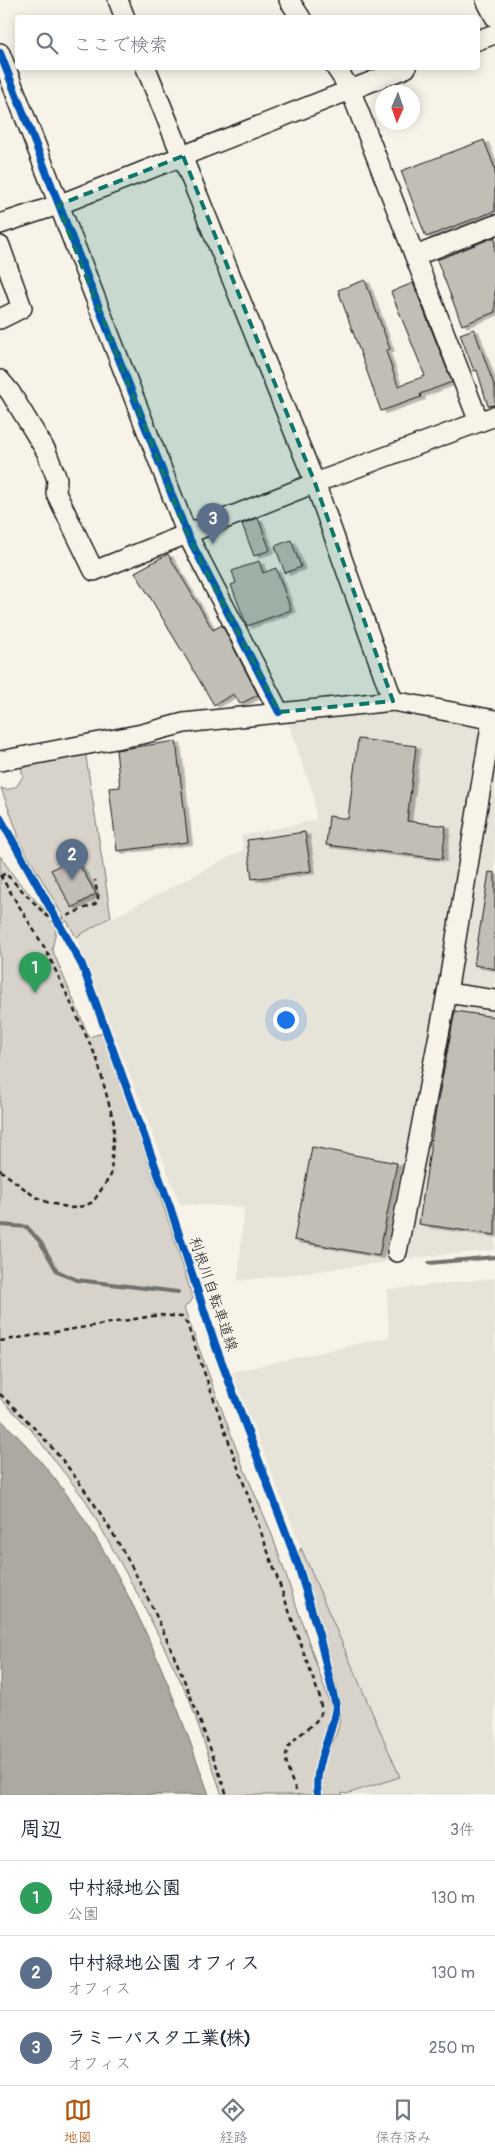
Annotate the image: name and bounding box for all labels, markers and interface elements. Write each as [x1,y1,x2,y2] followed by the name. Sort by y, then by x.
[15,15,480,70] search box
[33,29,61,57] icon: search
[73,33,168,57] text: ここで検索
[375,85,420,130] north arrow
[197,503,229,544] pin: 3
[56,839,88,880] pin: 2
[19,952,51,993] pin: 1
[273,1007,299,1033] your location
[184,1234,242,1354] street label: 利根川自転車道線
[20,1816,62,1843] text: 周辺
[450,1820,475,1840] text: 3件
[67,1876,181,1900] text: 中村緑地公園
[33,1888,39,1908] text: 1
[431,1888,475,1908] text: 130 m
[67,1904,99,1924] text: 公園
[67,1951,260,1975] text: 中村緑地公園 オフィス
[32,1963,40,1983] text: 2
[431,1963,475,1983] text: 130 m
[67,1979,131,1999] text: オフィス
[67,2026,251,2050] text: ラミーパスタ工業(株)
[32,2038,40,2058] text: 3
[429,2038,475,2058] text: 250 m
[67,2054,131,2074] text: オフィス
[64,2096,92,2146] tab: 地図
[219,2096,247,2146] tab: 経路
[375,2096,431,2146] tab: 保存済み

